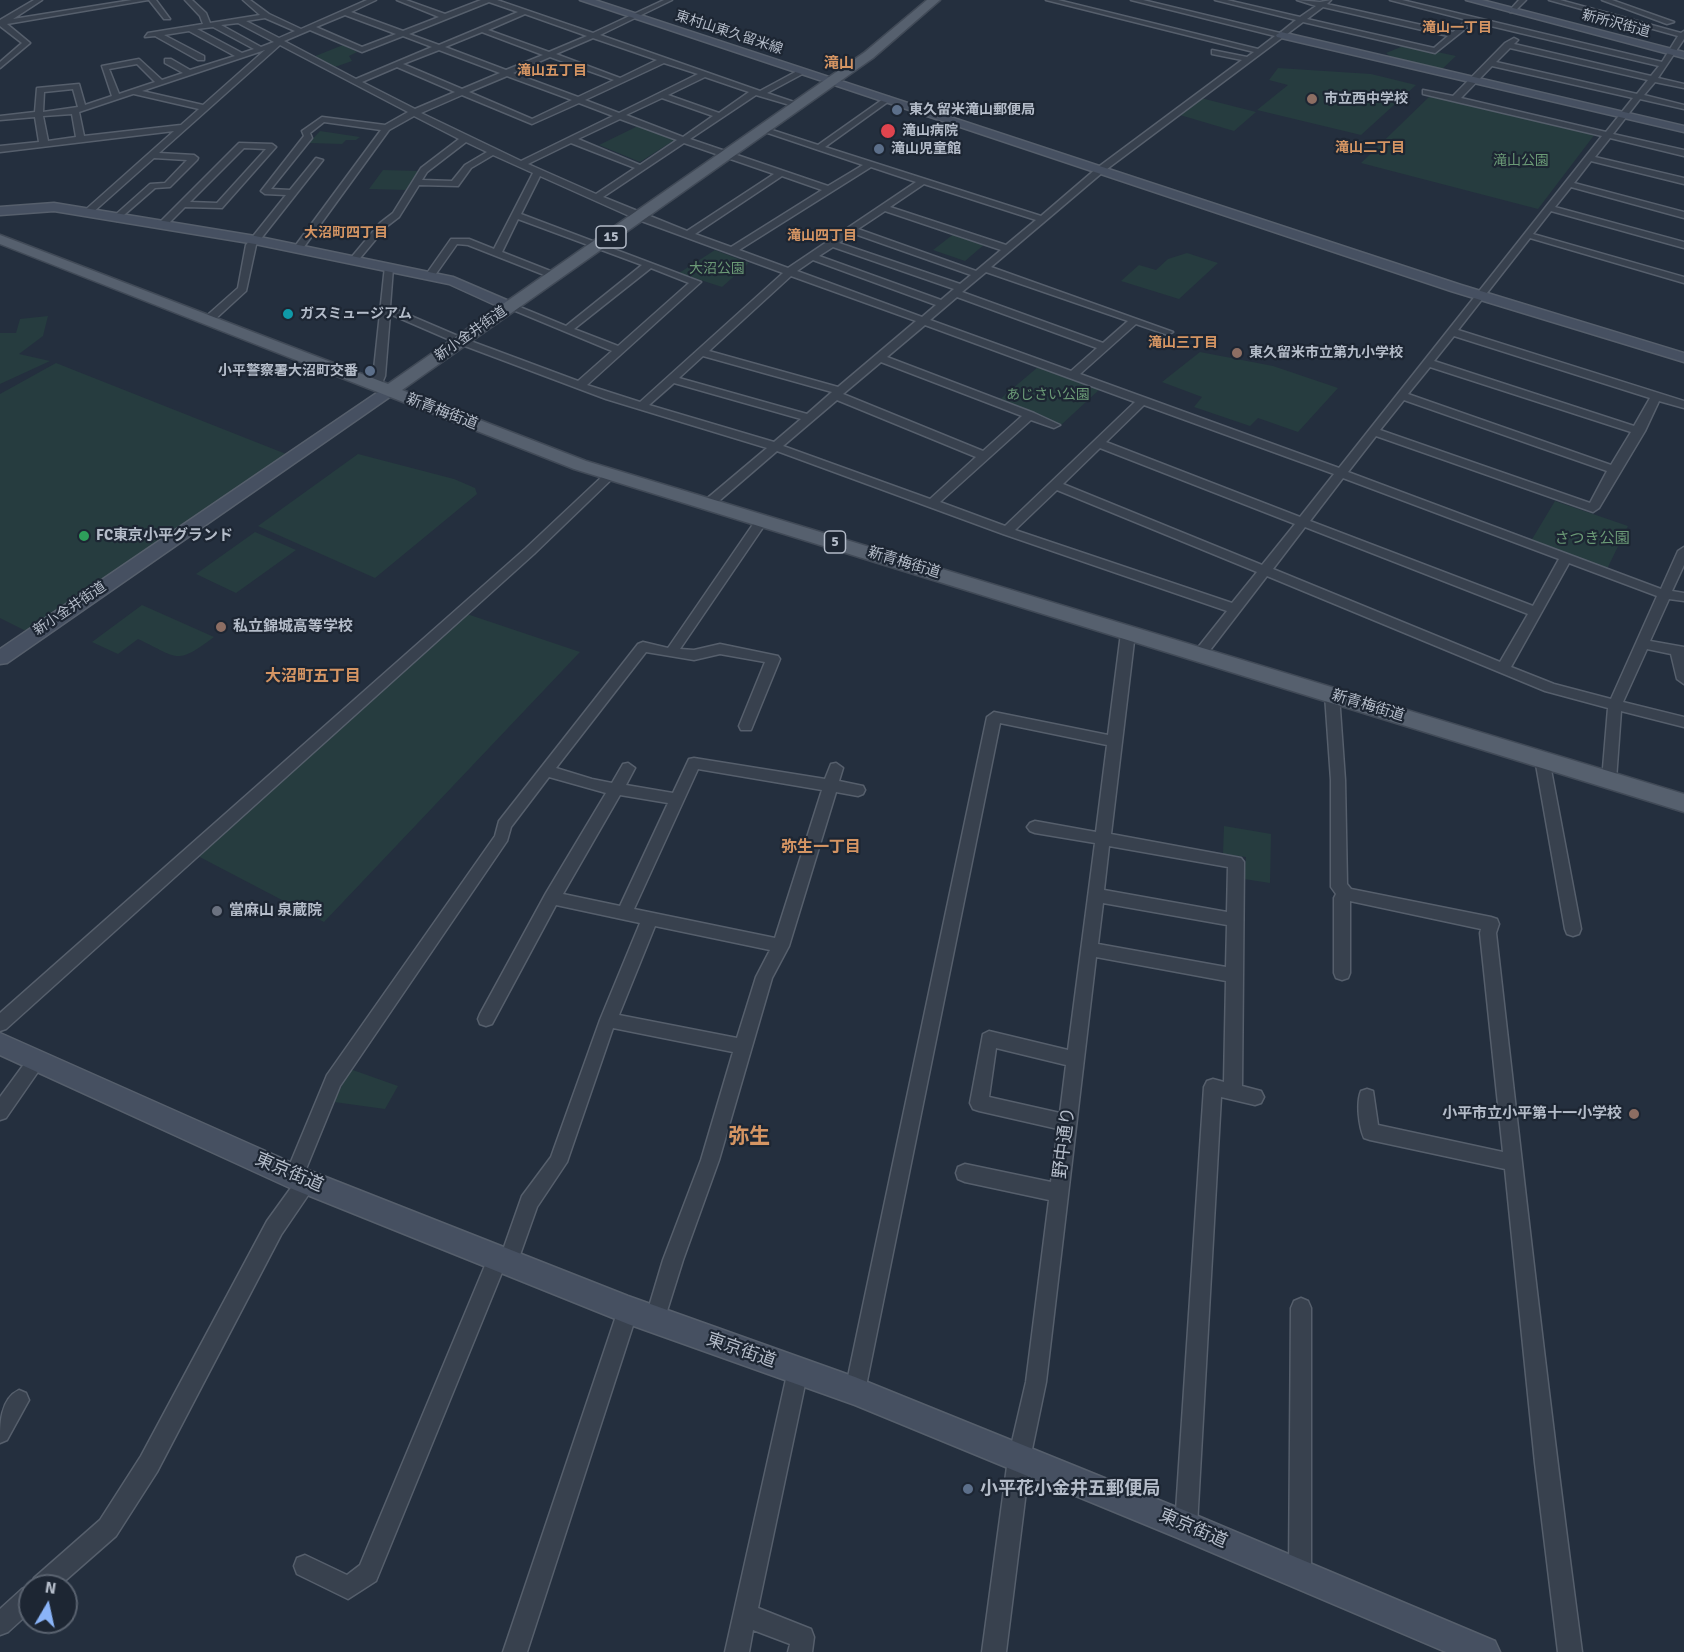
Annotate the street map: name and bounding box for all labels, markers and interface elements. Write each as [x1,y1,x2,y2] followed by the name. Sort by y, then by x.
[1580,7,1652,41] street label: 新所沢街道
[673,8,785,58] street label: 東村山東久留米線
[1422,20,1492,36] district label: 滝山一丁目
[824,55,854,73] district label: 滝山
[517,63,587,79] district label: 滝山五丁目
[1324,91,1408,107] place label: 市立西中学校
[1305,92,1319,106] marker: 市立西中学校
[909,102,1035,118] place label: 東久留米滝山郵便局
[890,103,904,117] marker: 東久留米滝山郵便局
[879,122,897,140] marker: 滝山病院
[902,123,958,139] place label: 滝山病院
[1335,140,1405,156] district label: 滝山二丁目
[891,141,961,157] place label: 滝山児童館
[872,142,886,156] marker: 滝山児童館
[1493,153,1549,169] park label: 滝山公園
[304,225,388,241] district label: 大沼町四丁目
[596,226,626,248] road number: 15
[787,228,857,244] district label: 滝山四丁目
[689,261,745,277] park label: 大沼公園
[432,303,510,365] street label: 新小金井街道
[300,306,412,322] place label: ガスミュージアム
[281,307,295,321] marker: ガスミュージアム
[1148,335,1218,351] district label: 滝山三丁目
[1249,345,1403,361] place label: 東久留米市立第九小学校
[1230,346,1244,360] marker: 東久留米市立第九小学校
[218,363,358,379] place label: 小平警察署大沼町交番
[363,364,377,378] marker: 小平警察署大沼町交番
[1006,387,1090,403] park label: あじさい公園
[404,390,480,434] street label: 新青梅街道
[96,527,233,545] place label: FC東京小平グランド
[77,529,91,543] marker: FC東京小平グランド
[1555,530,1629,548] park label: さつき公園
[824,531,846,553] road number: 5
[866,543,942,583] street label: 新青梅街道
[30,579,110,639] street label: 新小金井街道
[233,618,353,636] place label: 私立錦城高等学校
[214,620,228,634] marker: 私立錦城高等学校
[265,667,361,687] district label: 大沼町五丁目
[1330,686,1406,726] street label: 新青梅街道
[781,838,861,858] district label: 弥生一丁目
[229,902,322,920] place label: 當麻山 泉蔵院
[210,904,224,918] marker: 當麻山 泉蔵院
[1442,1105,1622,1123] place label: 小平市立小平第十一小学校
[1050,1106,1080,1180] street label: 野中通り
[1627,1107,1641,1121] marker: 小平市立小平第十一小学校
[728,1124,770,1150] district label: 弥生
[252,1149,326,1197] street label: 東京街道
[703,1329,779,1373] street label: 東京街道
[980,1478,1160,1500] place label: 小平花小金井五郵便局
[961,1482,975,1496] marker: 小平花小金井五郵便局
[1156,1505,1230,1553] street label: 東京街道
[18,1574,78,1634] north arrow
[43,1577,58,1599] text: N

